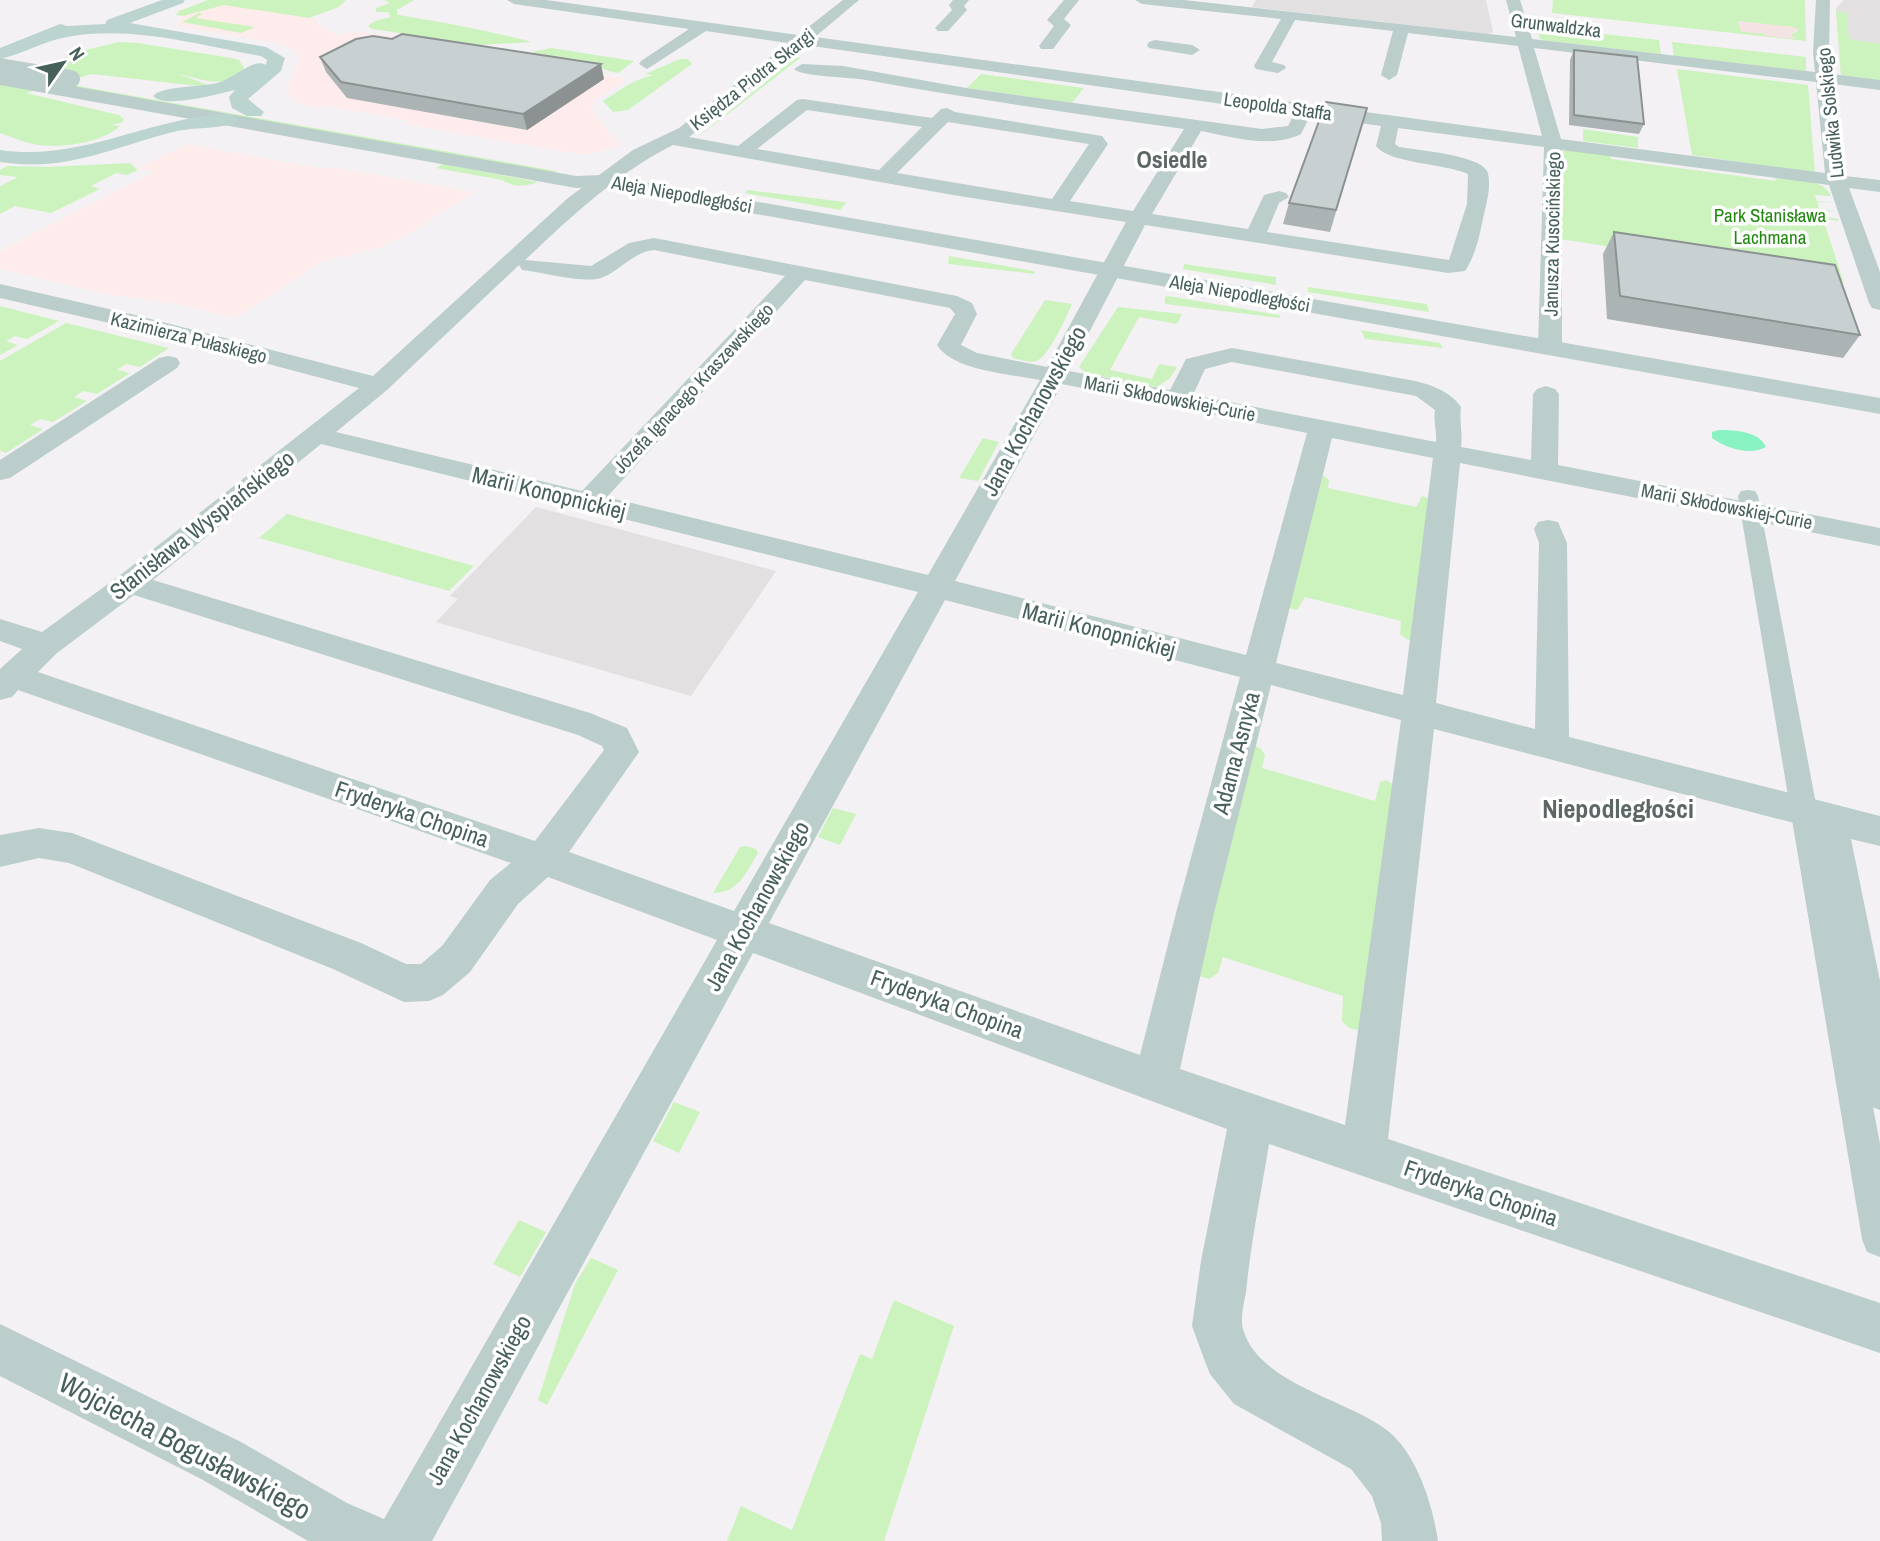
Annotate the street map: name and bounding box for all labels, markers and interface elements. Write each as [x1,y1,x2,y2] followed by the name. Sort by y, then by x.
[1509,7,1603,43] street label: Grunwaldzka
[684,22,820,136] street label: Księdza Piotra Skargi
[28,28,98,98] north arrow
[63,42,91,65] text: N
[1810,47,1850,179] street label: Ludwika Solskiego
[1222,86,1334,126] street label: Leopolda Staffa
[1136,143,1208,175] district label: Osiedle
[1538,152,1566,316] street label: Janusza Kusocińskiego
[609,169,754,219] street label: Aleja Niepodległości
[1714,202,1827,250] park label: Park Stanisława Lachmana
[1167,268,1312,318] street label: Aleja Niepodległości
[607,297,779,479] street label: Józefa Ignacego Kraszewskiego
[108,305,270,369] street label: Kazimierza Pułaskiego
[974,320,1093,501] street label: Jana Kochanowskiego
[1082,369,1258,427] street label: Marii Skłodowskiej-Curie
[103,443,300,606] street label: Stanisława Wyspiańskiego
[469,458,629,527] street label: Marii Konopnickiej
[1639,477,1815,535] street label: Marii Skłodowskiej-Curie
[1019,594,1179,665] street label: Marii Konopnickiej
[1204,688,1267,819] street label: Adama Asnyka
[331,773,494,854] street label: Fryderyka Chopina
[1542,791,1694,826] district label: Niepodległości
[697,815,816,996] street label: Jana Kochanowskiego
[867,962,1028,1046] street label: Fryderyka Chopina
[1400,1152,1563,1233] street label: Fryderyka Chopina
[419,1309,538,1490] street label: Jana Kochanowskiego
[52,1363,318,1529] street label: Wojciecha Bogusławskiego

